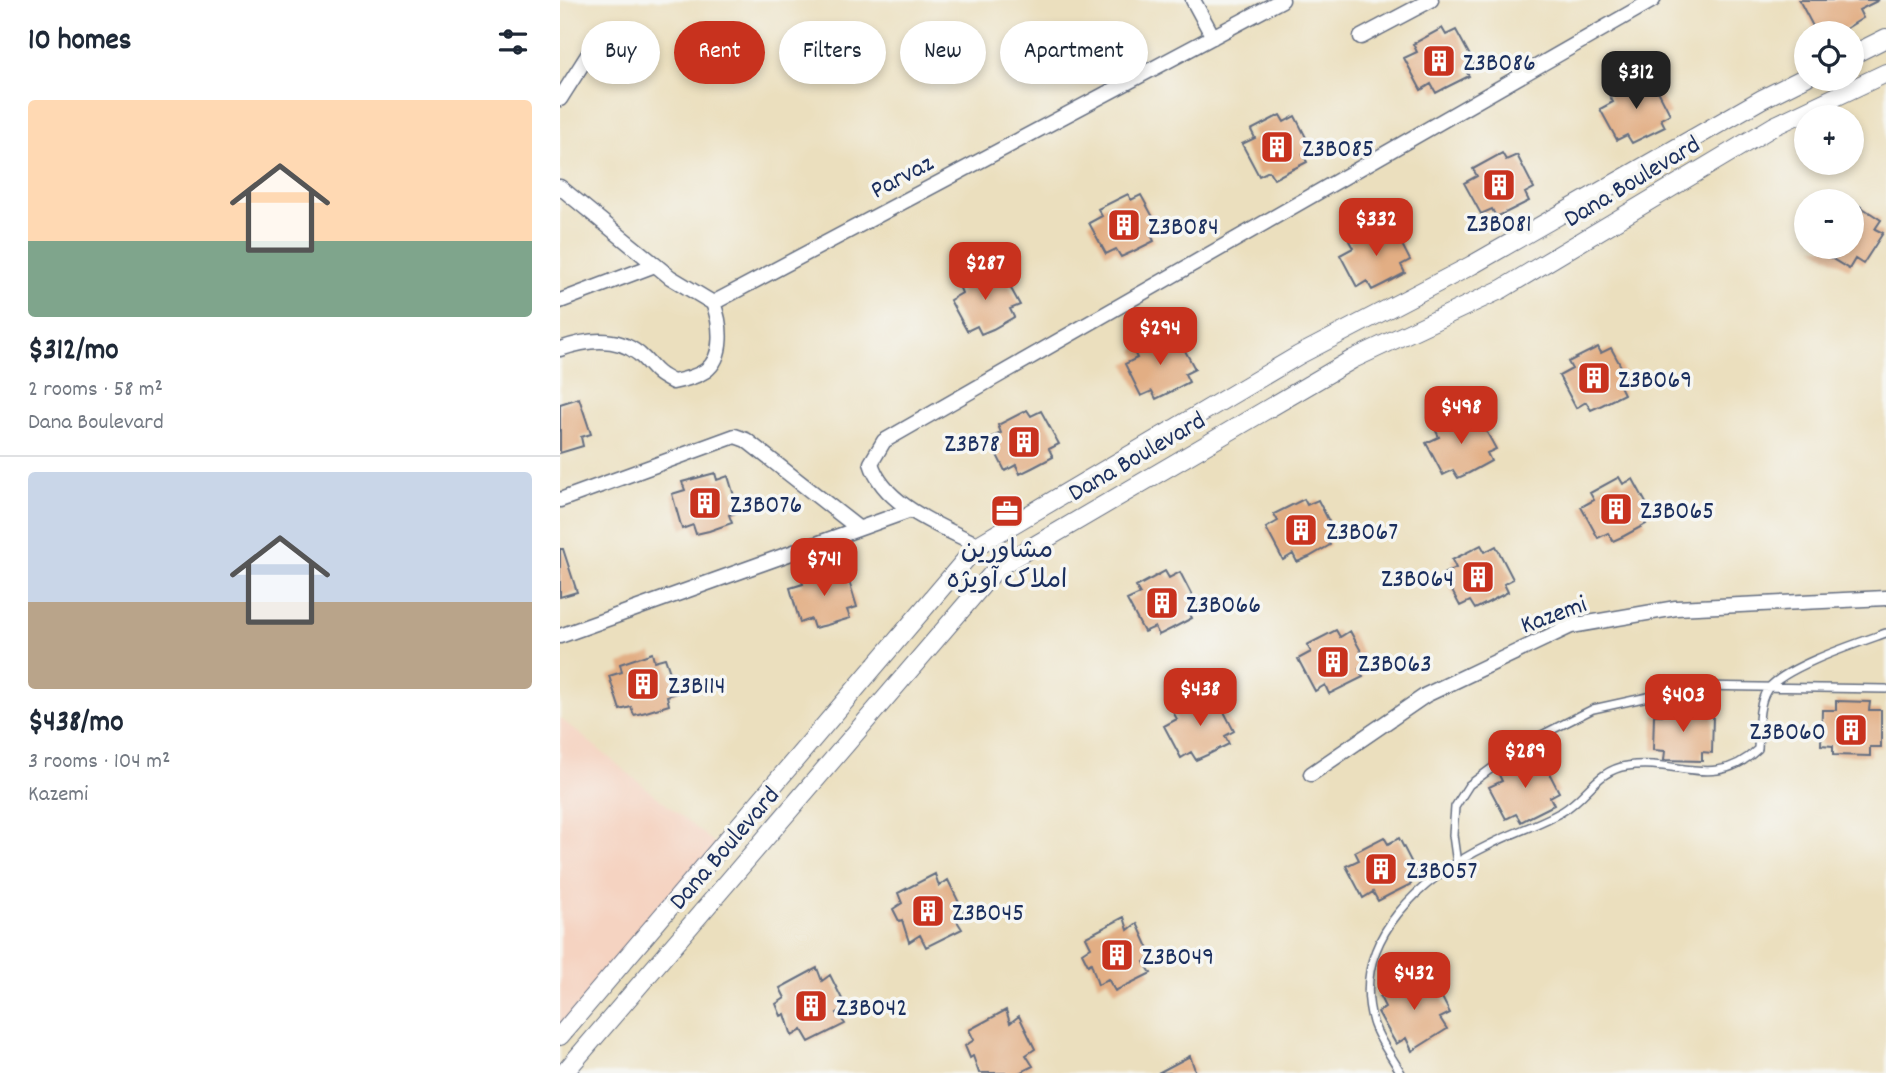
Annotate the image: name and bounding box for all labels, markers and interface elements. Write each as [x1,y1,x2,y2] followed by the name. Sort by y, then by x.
[28,21,131,64] text: 10 homes
[581,21,660,84] chip: Buy
[674,21,765,84] chip: Rent
[779,21,886,84] chip: Filters
[900,21,986,84] chip: New
[1000,21,1148,84] chip: Apartment
[1794,21,1864,259] map controls
[1794,21,1864,91] button: locate
[494,23,532,61] icon: filters
[1420,42,1458,80] building icon: Z3B086
[1463,46,1536,83] place label: Z3B086
[1595,52,1677,111] pin: $312
[1618,57,1654,90] text: $312
[1794,105,1864,175] button: +
[1258,128,1296,166] building icon: Z3B085
[1558,128,1708,238] street label: Dana Boulevard
[1302,132,1374,169] place label: Z3B085
[217,145,343,271] icon: home
[865,146,941,210] street label: Parvaz
[1480,166,1518,204] building icon: Z3B081
[1794,189,1864,259] button: −
[1335,198,1417,258] pin: $332
[1355,204,1397,237] text: $332
[1105,206,1143,244] building icon: Z3B084
[1466,207,1532,244] place label: Z3B081
[1148,210,1219,247] place label: Z3B084
[944,243,1026,302] pin: $287
[965,248,1005,281] text: $287
[1119,308,1201,367] pin: $294
[1139,313,1181,346] text: $294
[28,331,119,374] text: $312/mo
[1575,359,1613,397] building icon: Z3B069
[1618,363,1692,400] place label: Z3B069
[28,374,163,407] text: 2 rooms · 58 m²
[1420,386,1502,446] pin: $498
[1441,392,1481,425] text: $498
[1062,404,1213,512] street label: Dana Boulevard
[28,407,164,440] text: Dana Boulevard
[1005,423,1043,461] building icon: Z3B78
[944,427,1000,464] place label: Z3B78
[686,484,724,522] building icon: Z3B076
[730,488,802,525] place label: Z3B076
[1597,490,1635,528] building icon: Z3B065
[988,492,1026,530] office icon: مشاورین املاک آویژه
[1640,494,1714,531] place label: Z3B065
[1282,511,1320,549] building icon: Z3B067
[1326,515,1398,552] place label: Z3B067
[217,517,343,643] icon: home
[947,533,1067,600] place label: مشاورین املاک آویژه
[783,538,865,598] pin: $741
[806,544,842,577] text: $741
[1459,558,1497,596] building icon: Z3B064
[1381,562,1454,599] place label: Z3B064
[1143,584,1181,622] building icon: Z3B066
[1516,587,1593,645] street label: Kazemi
[1186,588,1261,625] place label: Z3B066
[1314,643,1352,681] building icon: Z3B063
[1358,647,1432,684] place label: Z3B063
[624,665,662,703] building icon: Z3B114
[1159,668,1241,728] pin: $438
[668,669,726,706] place label: Z3B114
[1180,674,1220,707] text: $438
[1642,674,1724,734] pin: $403
[1661,680,1705,713] text: $403
[28,703,124,746] text: $438/mo
[1832,711,1870,749] building icon: Z3B060
[1750,715,1826,752] place label: Z3B060
[1484,730,1566,790] pin: $289
[1504,736,1546,769] text: $289
[28,746,170,779] text: 3 rooms · 104 m²
[28,779,88,812] text: Kazemi
[661,779,790,919] street label: Dana Boulevard
[1362,850,1400,888] building icon: Z3B057
[1406,854,1478,891] place label: Z3B057
[909,892,947,930] building icon: Z3B045
[952,896,1024,933] place label: Z3B045
[1098,936,1136,974] building icon: Z3B049
[1142,940,1214,977] place label: Z3B049
[1373,953,1455,1012] pin: $432
[1393,958,1435,991] text: $432
[792,987,830,1025] building icon: Z3B042
[836,991,908,1028] place label: Z3B042

